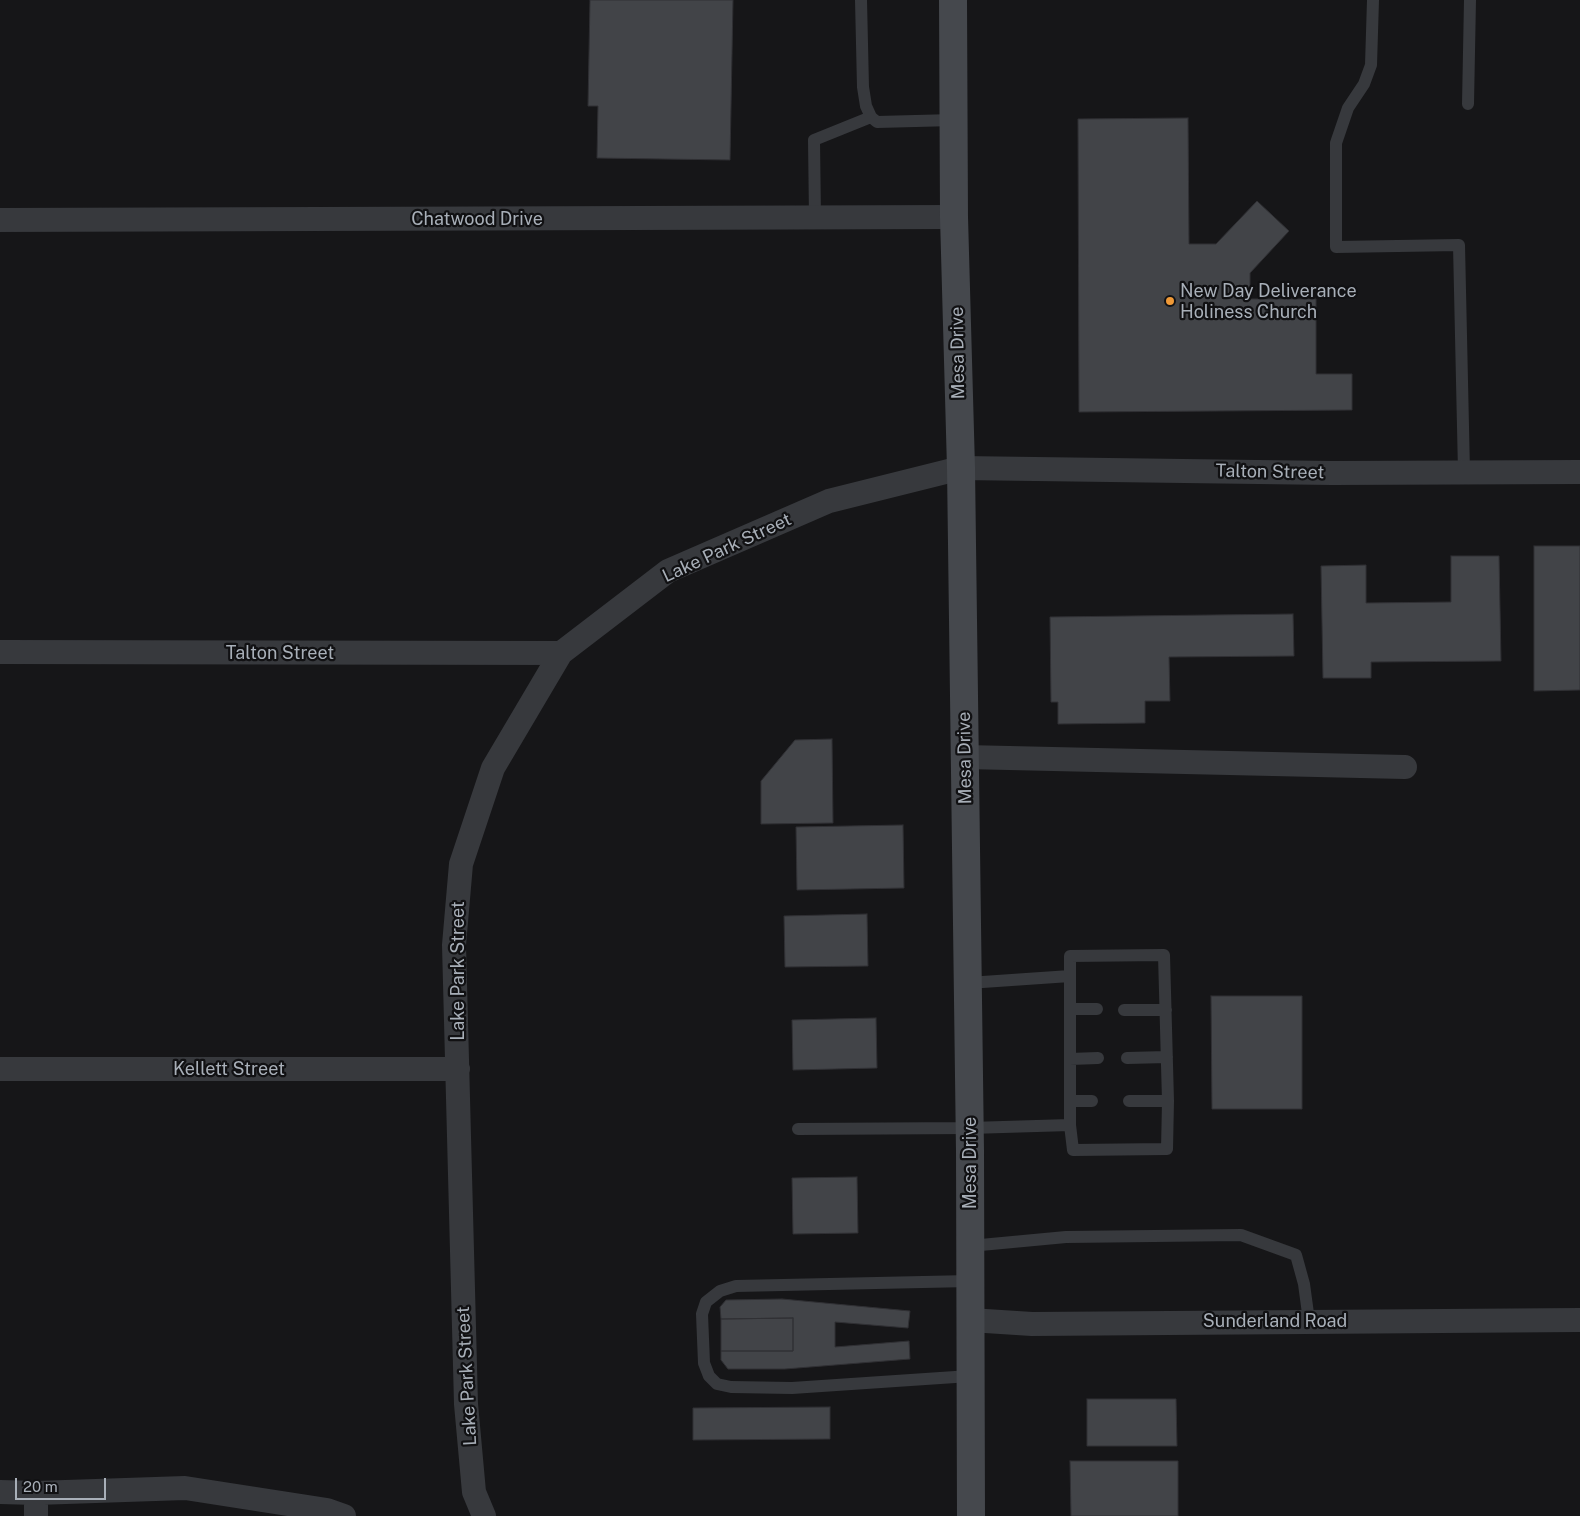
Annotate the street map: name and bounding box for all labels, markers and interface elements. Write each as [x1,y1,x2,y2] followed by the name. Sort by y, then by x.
[411,208,543,230] street label: Chatwood Drive
[1180,280,1357,322] place label: New Day Deliverance Holiness Church
[1164,295,1176,307] marker: New Day Deliverance Holiness Church
[946,307,970,399] street label: Mesa Drive
[1216,460,1324,484] street label: Talton Street
[659,509,795,587] street label: Lake Park Street
[226,642,334,664] street label: Talton Street
[953,712,977,804] street label: Mesa Drive
[447,901,469,1041] street label: Lake Park Street
[173,1058,285,1080] street label: Kellett Street
[959,1117,981,1209] street label: Mesa Drive
[453,1306,481,1446] street label: Lake Park Street
[1203,1310,1347,1332] street label: Sunderland Road
[18,1468,109,1500] scale bar
[23,1478,58,1495] text: 20 m

